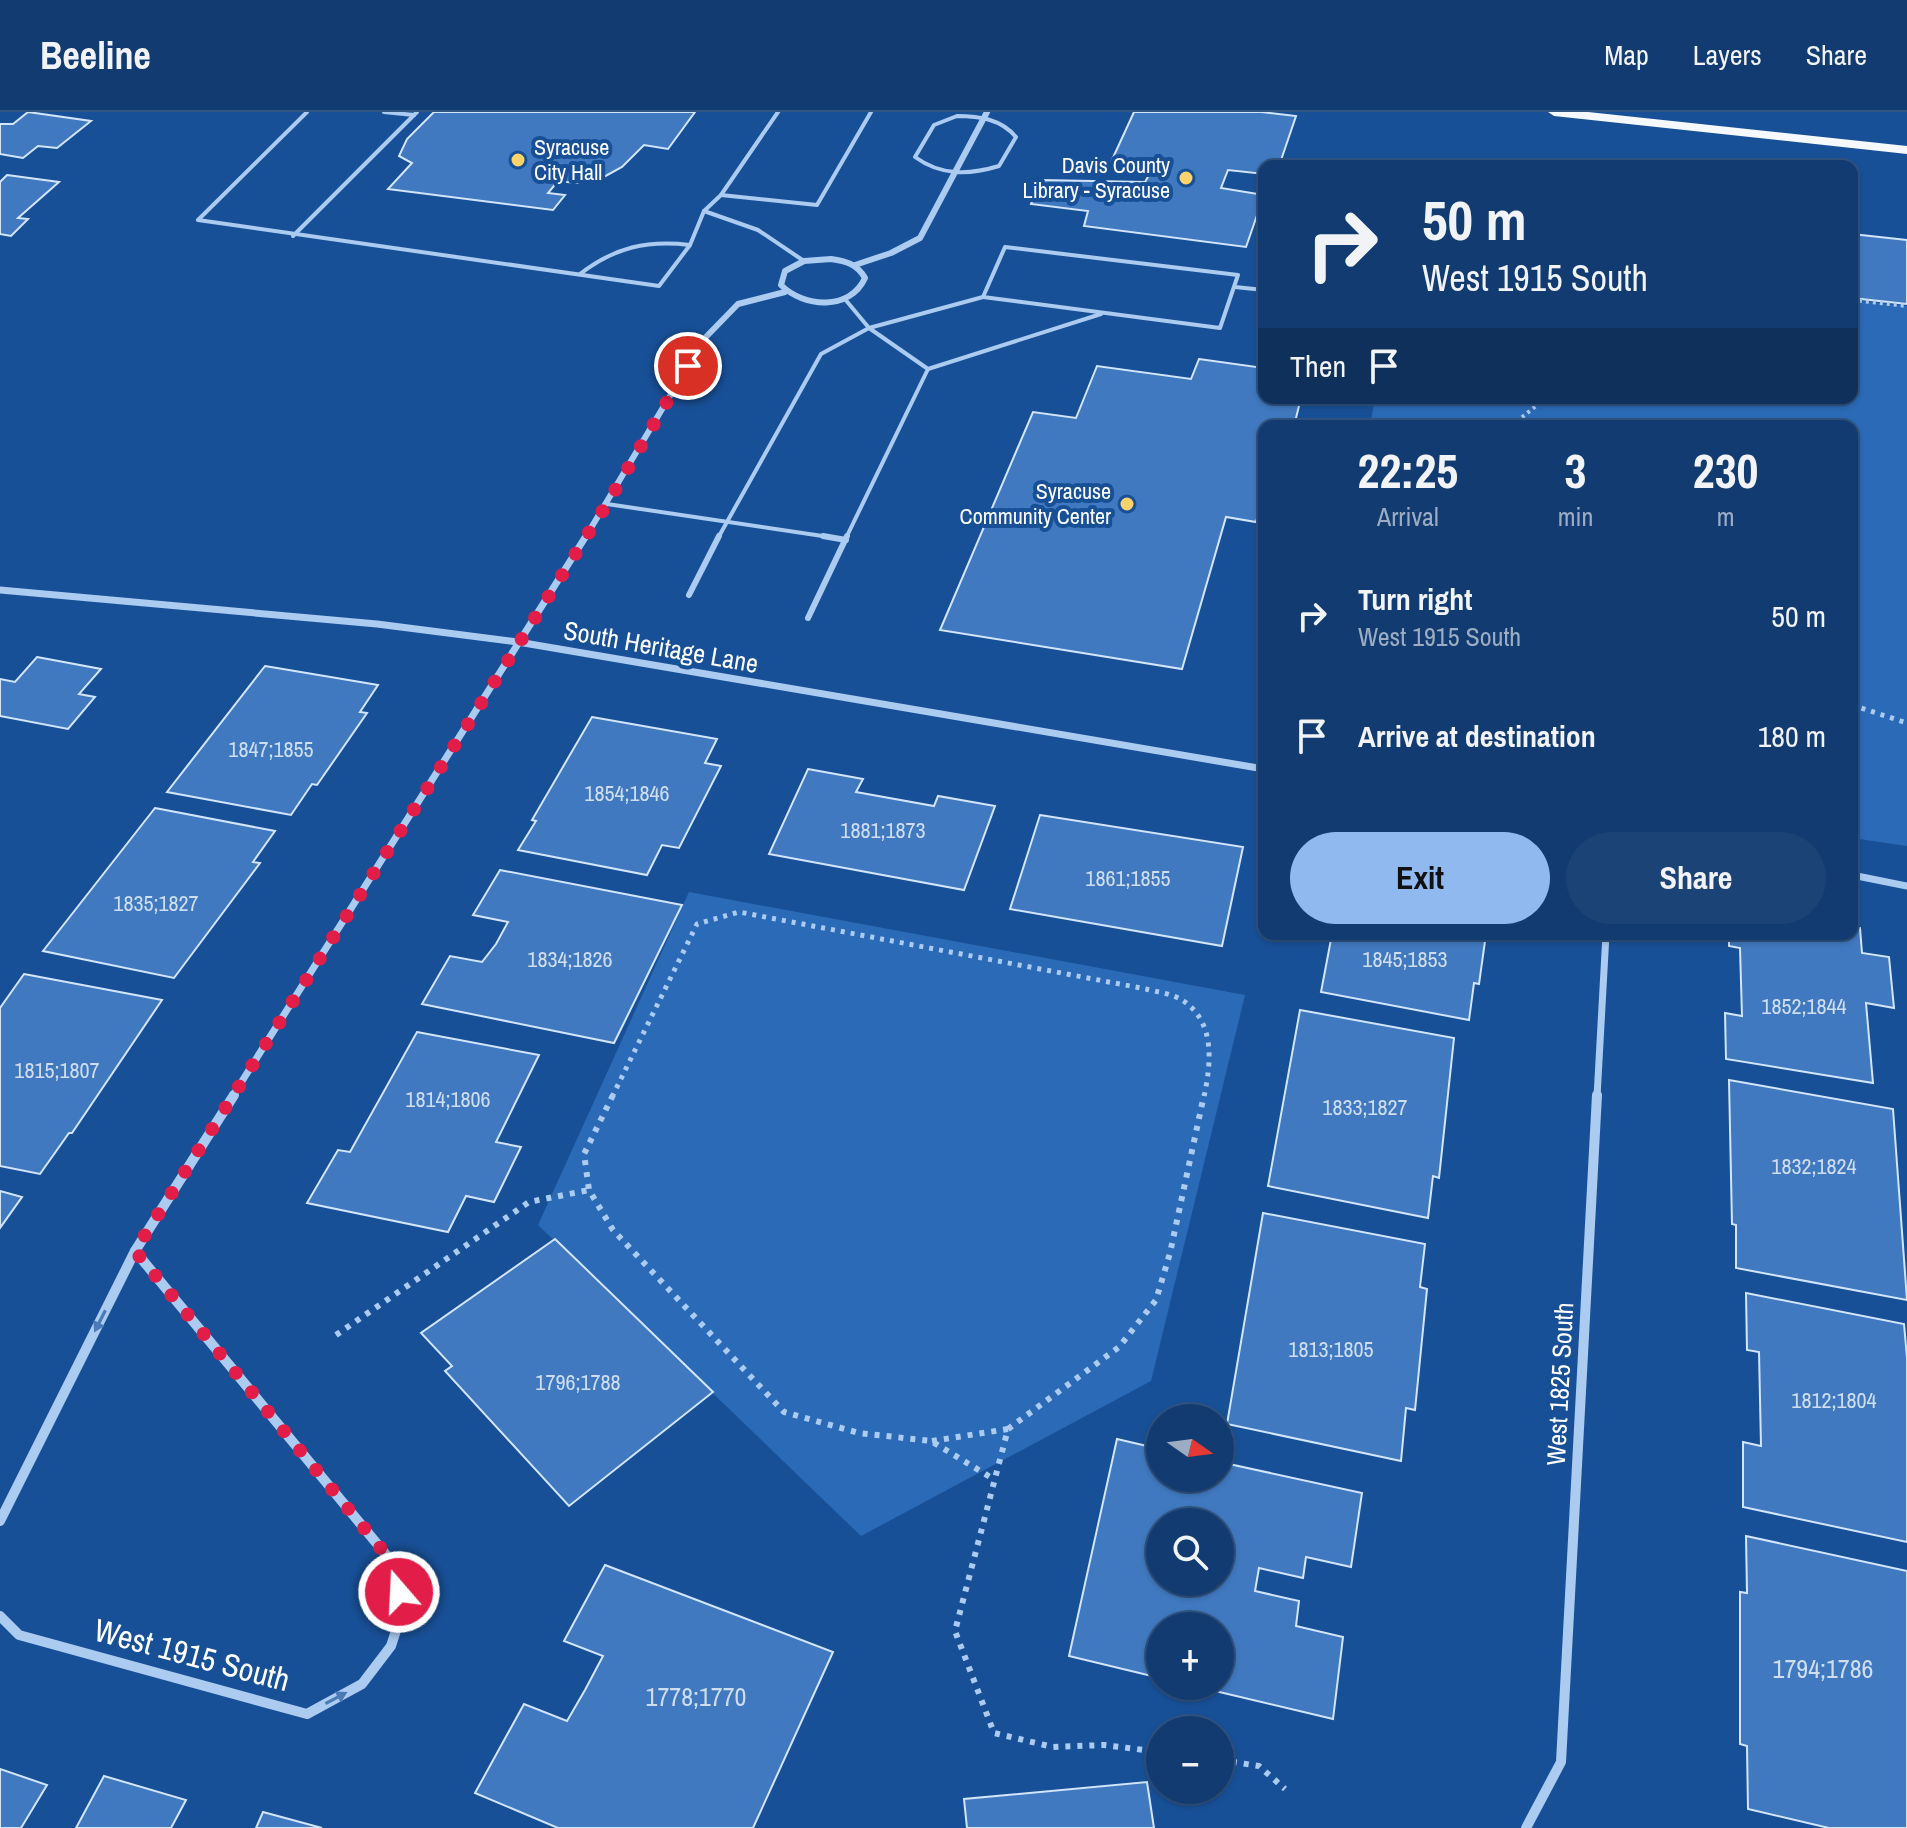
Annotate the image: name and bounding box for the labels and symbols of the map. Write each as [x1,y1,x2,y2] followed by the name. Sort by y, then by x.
[534,132,609,187] place label: Syracuse City Hall
[1023,150,1170,205] place label: Davis County Library - Syracuse
[509,151,527,169] marker: Syracuse City Hall
[1177,169,1195,187] marker: Davis County Library - Syracuse
[654,332,722,400] pin
[960,476,1111,531] place label: Syracuse Community Center
[1118,495,1136,513] marker: Syracuse Community Center
[561,612,761,681] street label: South Heritage Lane
[228,734,314,764] house number: 1847;1855
[584,778,670,808] house number: 1854;1846
[840,815,926,845] house number: 1881;1873
[1085,863,1171,893] house number: 1861;1855
[113,888,199,918] house number: 1835;1827
[527,944,613,974] house number: 1834;1826
[1362,944,1448,974] house number: 1845;1853
[1761,991,1847,1021] house number: 1852;1844
[14,1055,100,1085] house number: 1815;1807
[405,1084,491,1114] house number: 1814;1806
[1322,1092,1408,1122] house number: 1833;1827
[1771,1151,1857,1181] house number: 1832;1824
[1538,1302,1581,1466] street label: West 1825 South
[94,1309,107,1332] one-way arrow
[1288,1334,1374,1364] house number: 1813;1805
[535,1367,621,1397] house number: 1796;1788
[1791,1385,1877,1415] house number: 1812;1804
[1146,1404,1234,1492] north arrow
[357,1550,441,1634] position arrow
[90,1608,295,1701] street label: West 1915 South
[1773,1651,1873,1686] house number: 1794;1786
[646,1679,746,1714] house number: 1778;1770
[325,1692,347,1706] one-way arrow

